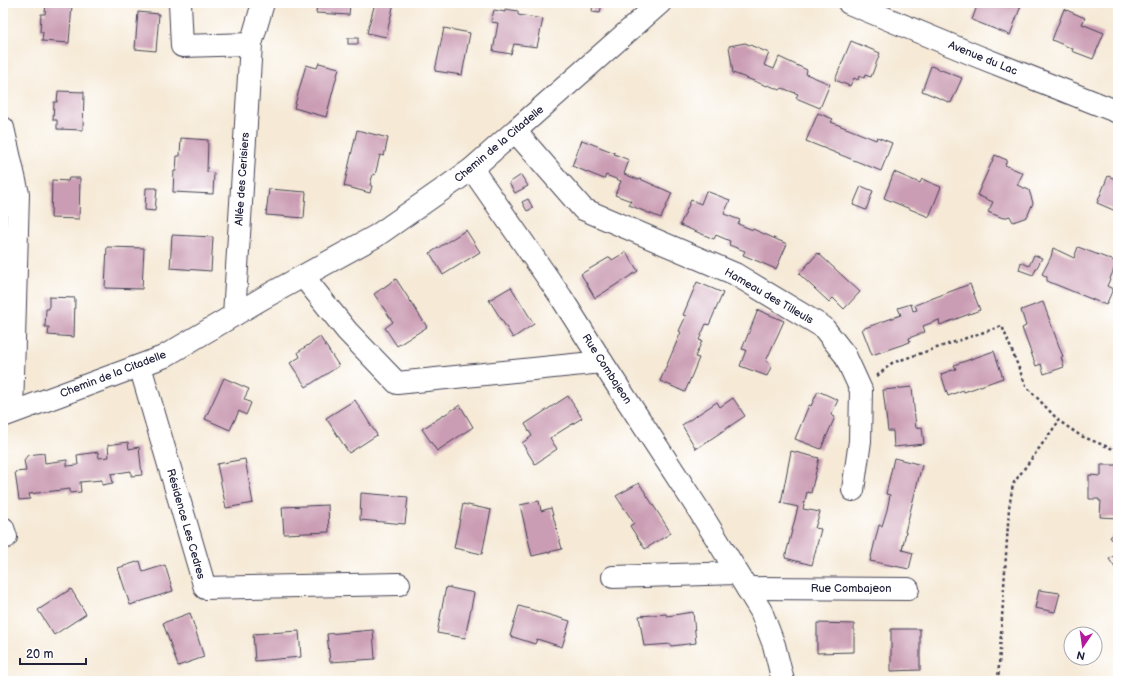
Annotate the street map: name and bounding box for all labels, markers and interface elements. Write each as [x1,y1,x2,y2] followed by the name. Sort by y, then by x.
[947,38,1020,78] street label: Avenue du Lac
[452,103,547,185] street label: Chemin de la Citadelle
[232,131,252,226] street label: Allée des Cerisiers
[722,265,816,327] street label: Hameau des Tilleuls
[580,332,634,406] street label: Rue Combajeon
[58,348,168,400] street label: Chemin de la Citadelle
[164,467,208,581] street label: Résidence Les Cedres
[811,582,891,595] street label: Rue Combajeon
[1063,626,1103,666] north arrow
[20,640,86,666] scale bar
[26,647,53,662] text: 20 m
[1075,648,1086,663] text: N

